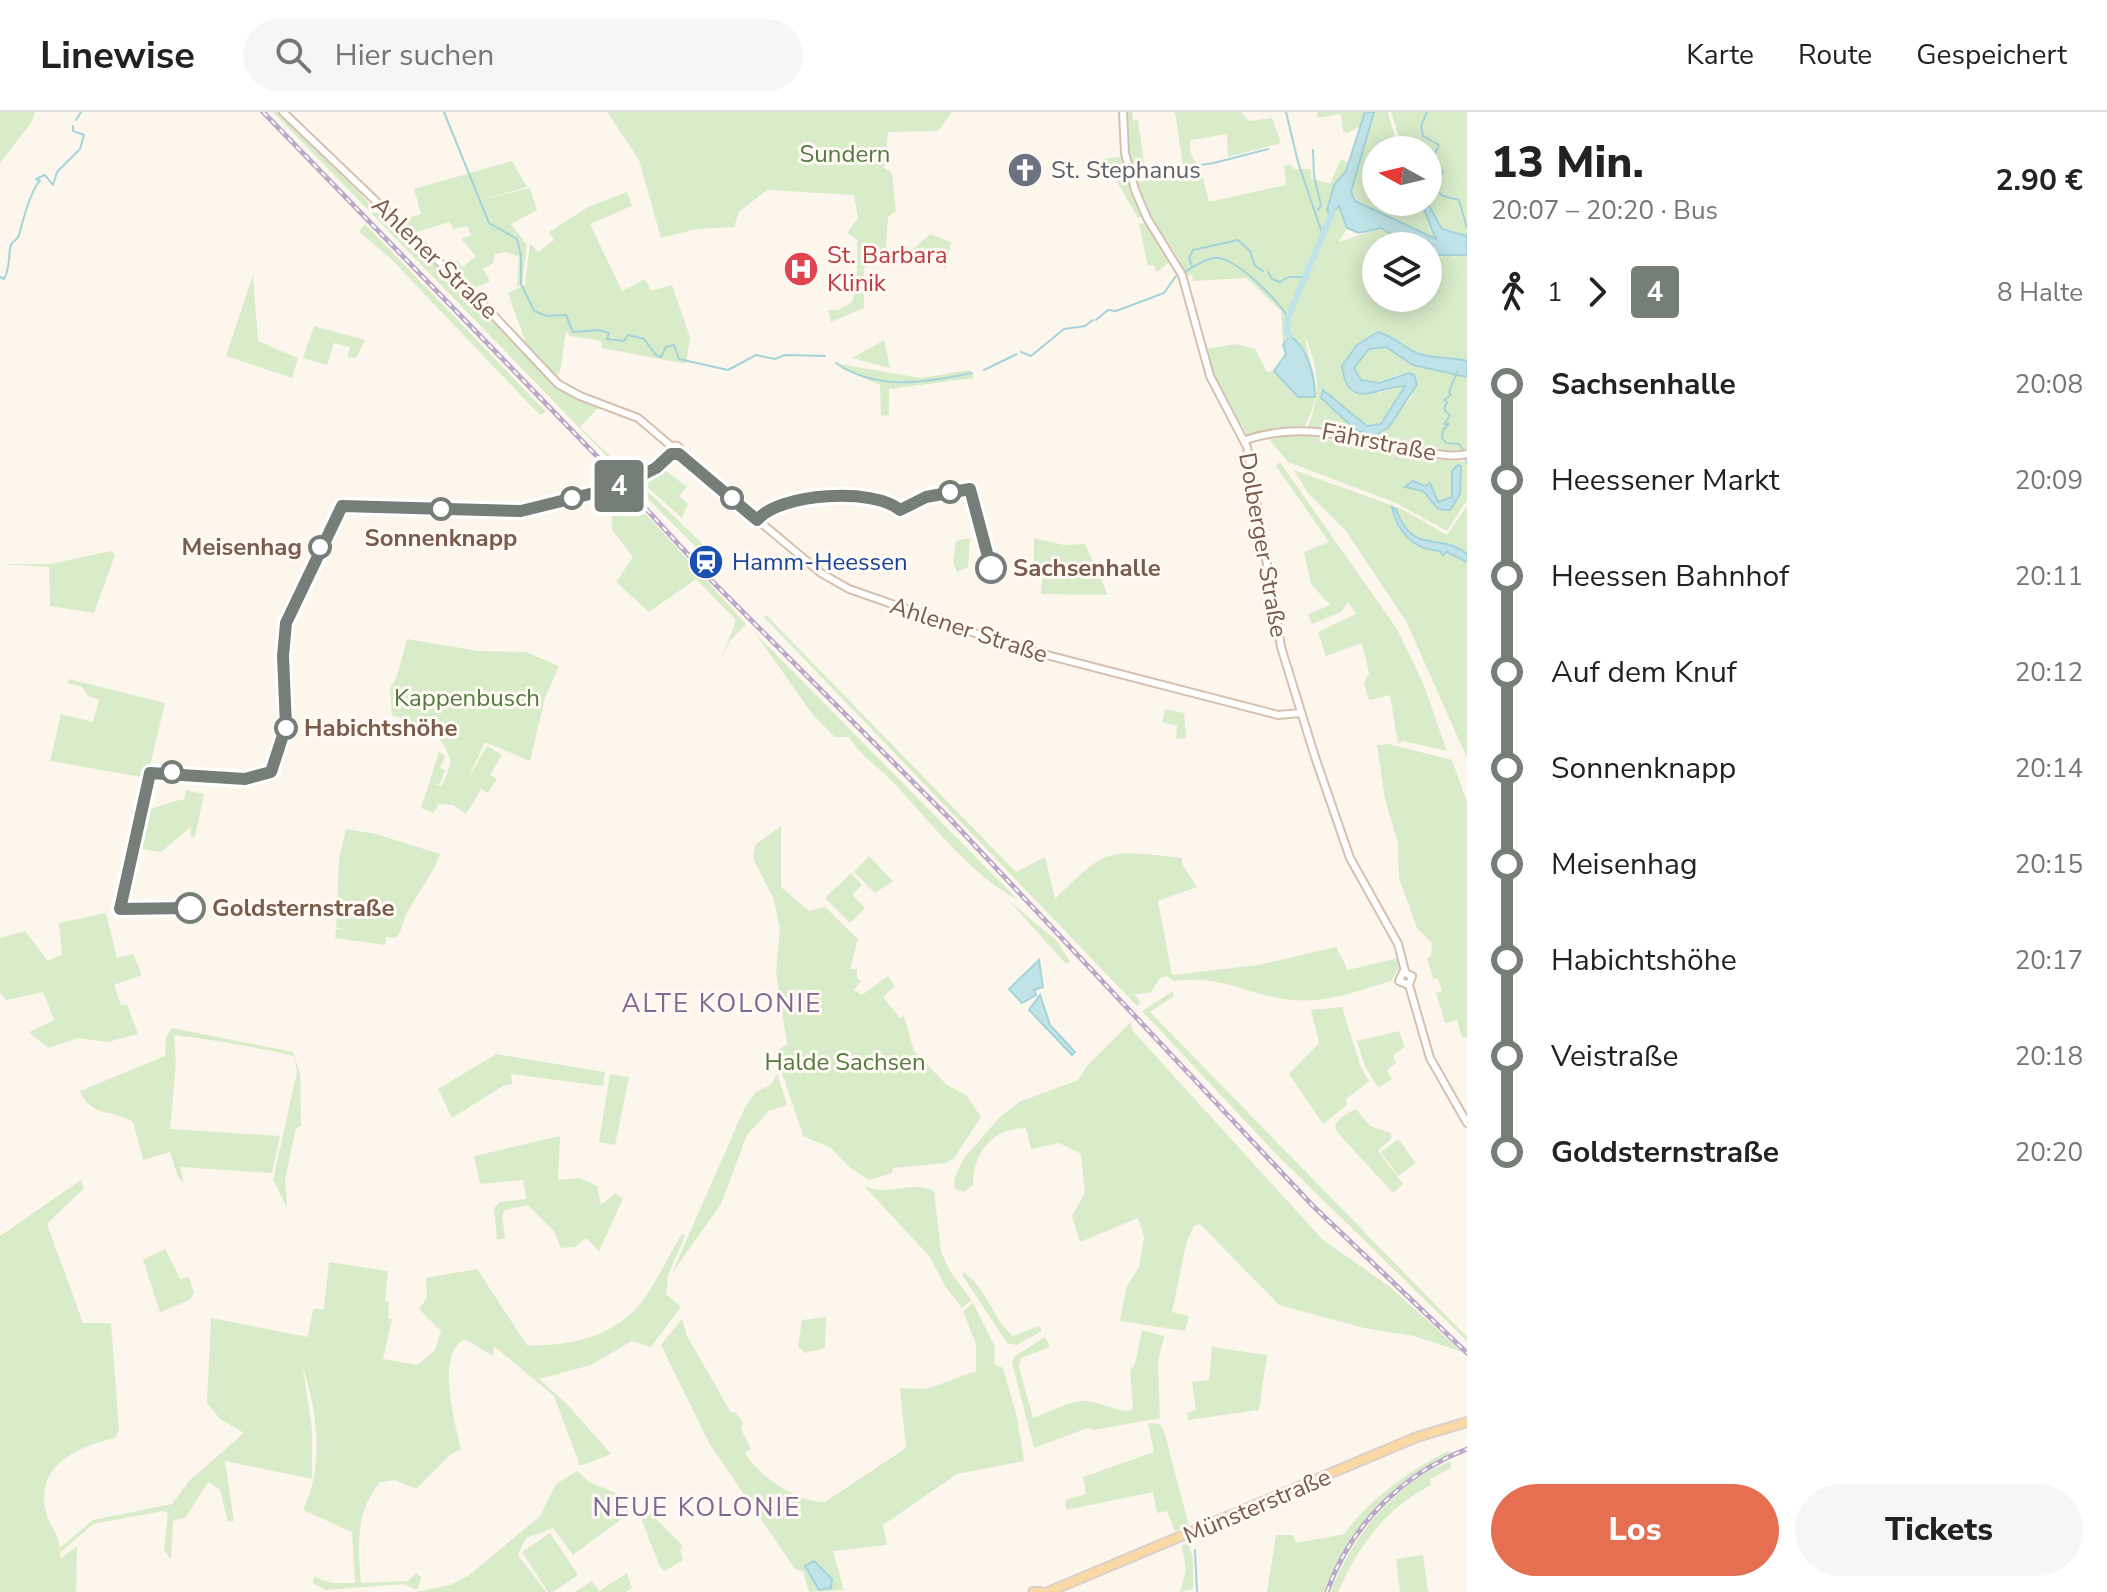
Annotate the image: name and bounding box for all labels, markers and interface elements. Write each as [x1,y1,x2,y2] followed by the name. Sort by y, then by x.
[243,19,803,91] search box
[40,30,195,81] text: Linewise
[271,33,315,77] icon: search
[335,35,494,76] text: Hier suchen
[1686,36,1754,74] text: Karte
[1798,36,1872,74] text: Route
[1916,36,2067,74] text: Gespeichert
[1491,133,1644,193] text: 13 Min.
[1362,136,1442,216] north arrow
[1362,136,1442,312] map controls
[800,138,890,170] park label: Sundern
[1006,151,1044,189] church icon: St. Stephanus
[1051,154,1201,186] place label: St. Stephanus
[1995,160,2083,201] text: 2.90 €
[365,190,505,326] street label: Ahlener Straße
[1491,193,1718,228] text: 20:07 – 20:20 · Bus
[1362,232,1442,312] button: layers
[827,239,948,299] place label: St. Barbara Klinik
[782,250,820,288] hospital icon: St. Barbara Klinik
[1491,270,1535,314] icon: walk
[1575,270,1619,314] icon: forward
[1647,273,1663,311] text: 4
[1547,275,1563,310] text: 1
[1997,275,2083,310] text: 8 Halte
[1551,364,1736,405] text: Sachsenhalle
[2015,367,2083,402] text: 20:08
[1319,415,1439,469] street label: Fährstraße
[1231,450,1295,640] street label: Dolberger Straße
[593,460,645,512] line badge: 4
[1551,460,1779,501] text: Heessener Markt
[2015,463,2083,498] text: 20:09
[611,467,627,505] text: 4
[939,481,961,503] unlabelled marker
[561,487,583,509] unlabelled marker
[721,487,743,509] unlabelled marker
[430,498,452,520] marker: Sonnenknapp
[365,522,517,554] place label: Sonnenknapp
[182,531,302,563] place label: Meisenhag
[309,536,331,558] marker: Meisenhag
[687,543,725,581] station icon: Hamm-Heessen
[732,546,908,578] place label: Hamm-Heessen
[1013,552,1161,584] place label: Sachsenhalle
[976,553,1006,583] marker: Sachsenhalle
[1551,556,1789,597] text: Heessen Bahnhof
[2015,559,2083,594] text: 20:11
[886,589,1052,671] street label: Ahlener Straße
[1551,652,1737,693] text: Auf dem Knuf
[2015,655,2083,690] text: 20:12
[394,682,540,714] park label: Kappenbusch
[304,712,457,744] place label: Habichtshöhe
[275,717,297,739] marker: Habichtshöhe
[1551,748,1736,789] text: Sonnenknapp
[2015,751,2083,786] text: 20:14
[161,761,183,783] unlabelled marker
[1551,844,1698,885] text: Meisenhag
[2015,847,2083,882] text: 20:15
[212,892,394,924] place label: Goldsternstraße
[175,893,205,923] marker: Goldsternstraße
[1551,940,1737,981] text: Habichtshöhe
[2015,943,2083,978] text: 20:17
[622,986,822,1021] district label: ALTE KOLONIE
[1551,1036,1679,1077] text: Veistraße
[2015,1039,2083,1074] text: 20:18
[764,1046,926,1078] park label: Halde Sachsen
[1551,1132,1779,1173] text: Goldsternstraße
[2015,1135,2083,1170] text: 20:20
[1178,1461,1336,1551] street label: Münsterstraße
[1491,1484,1779,1576] button: Los
[1795,1484,2083,1576] button: Tickets
[593,1490,801,1525] district label: NEUE KOLONIE

